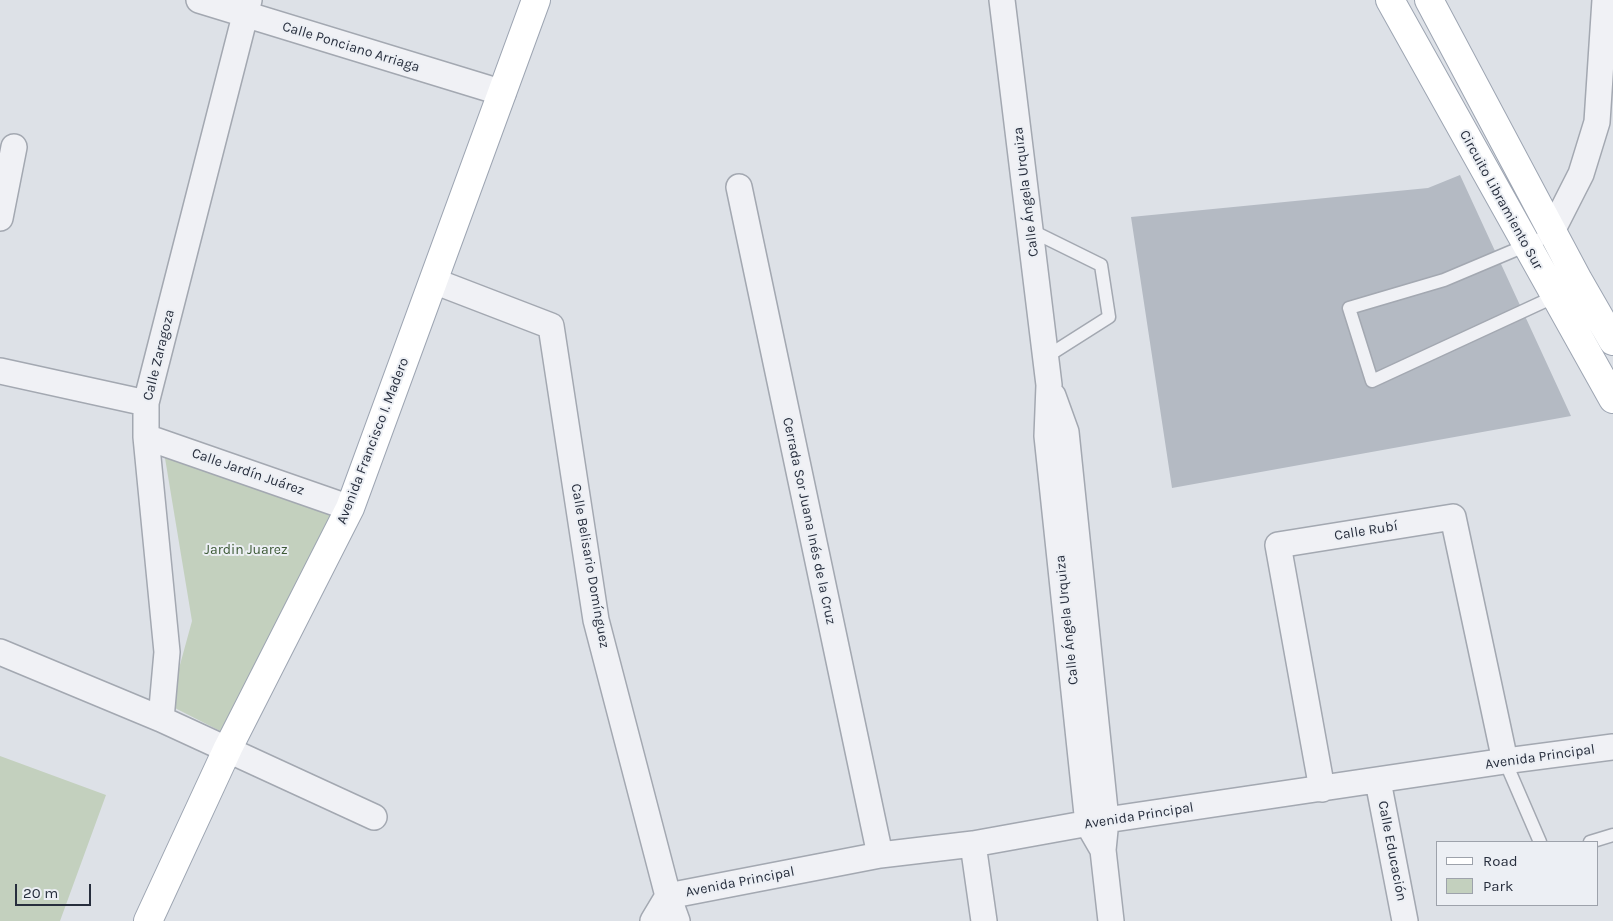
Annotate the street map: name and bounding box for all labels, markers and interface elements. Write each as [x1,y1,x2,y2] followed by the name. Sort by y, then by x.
[280,18,422,76] street label: Calle Ponciano Arriaga
[1010,126,1042,258] street label: Calle Ángela Urquiza
[1456,127,1546,273] street label: Circuito Libramiento Sur
[140,308,178,402] street label: Calle Zaragoza
[333,355,413,527] street label: Avenida Francisco I. Madero
[779,416,839,626] street label: Cerrada Sor Juana Inés de la Cruz
[189,445,307,499] street label: Calle Jardín Juárez
[567,482,613,650] street label: Calle Belisario Domínguez
[1333,518,1399,544] street label: Calle Rubí
[204,542,288,558] park label: Jardin Juarez
[1052,554,1082,686] street label: Calle Ángela Urquiza
[1484,741,1596,773] street label: Avenida Principal
[1083,799,1195,833] street label: Avenida Principal
[1374,799,1410,903] street label: Calle Educación
[1436,841,1598,906] legend
[1483,852,1518,870] text: Road
[684,863,796,901] street label: Avenida Principal
[18,874,94,906] scale bar
[1483,877,1513,895] text: Park
[23,884,58,902] text: 20 m

